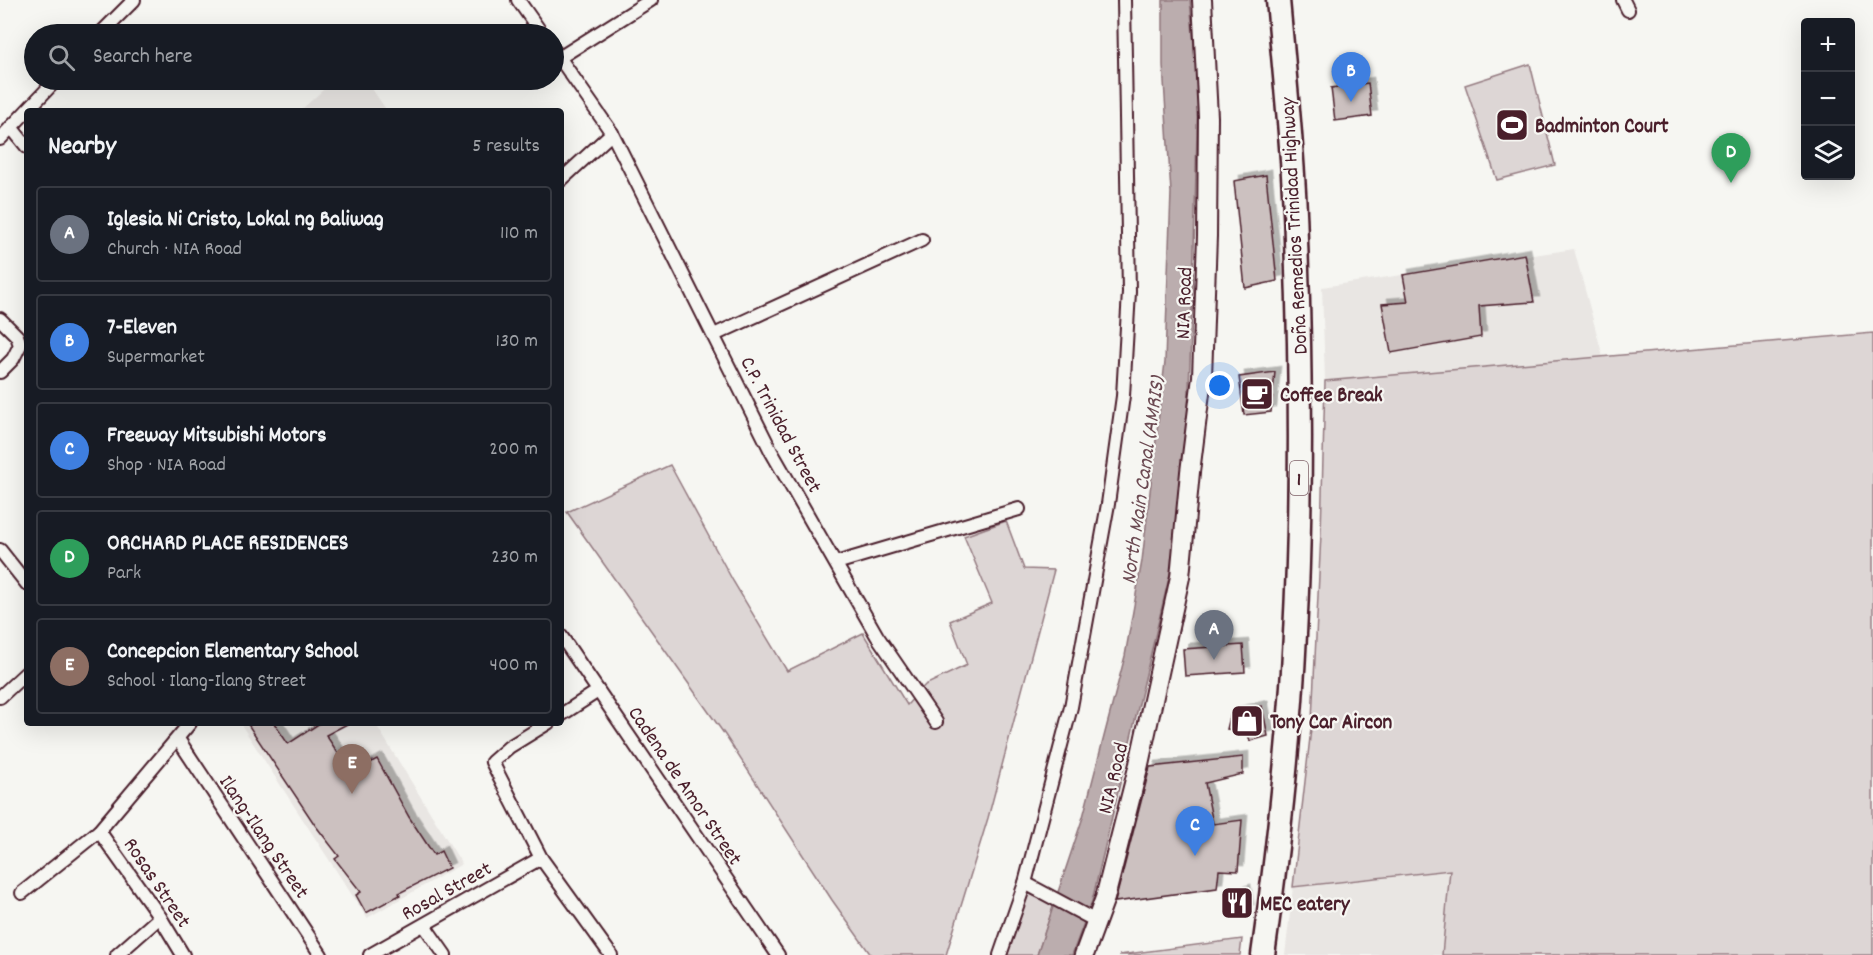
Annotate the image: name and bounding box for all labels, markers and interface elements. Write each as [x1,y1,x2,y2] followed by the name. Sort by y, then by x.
[1801,18,1855,180] map controls
[1801,18,1855,72] button: +
[24,24,564,90] search box
[45,41,78,74] icon: search
[93,42,192,73] text: Search here
[1332,52,1370,102] pin: B
[1801,72,1855,126] button: −
[1274,96,1318,355] street label: Doña Remedios Trinidad Highway
[1494,107,1530,143] sports icon: Badminton Court
[1535,113,1669,143] place label: Badminton Court
[1801,126,1855,180] button: layers
[48,129,116,166] text: Nearby
[472,133,540,161] text: 5 results
[1712,134,1750,183] pin: D
[107,205,384,236] text: Iglesia Ni Cristo, Lokal ng Baliwag
[64,220,75,248] text: A
[500,220,538,248] text: 110 m
[107,236,242,264] text: Church · NIA Road
[1170,266,1202,340] street label: NIA Road
[107,313,177,344] text: 7-Eleven
[65,328,74,356] text: B
[496,328,538,356] text: 130 m
[107,344,205,372] text: Supermarket
[731,352,828,499] street label: C.P. Trinidad Street
[1205,371,1234,400] your location
[1115,373,1175,586] water label: North Main Canal (AMRIS)
[1239,376,1275,412] cafe icon: Coffee Break
[1280,382,1383,412] place label: Coffee Break
[107,421,327,452] text: Freeway Mitsubishi Motors
[65,436,74,464] text: C
[489,436,538,464] text: 200 m
[107,452,226,480] text: Shop · NIA Road
[1290,461,1308,495] road number: 1
[107,529,348,560] text: ORCHARD PLACE RESIDENCES
[64,544,75,572] text: D
[491,544,538,572] text: 230 m
[107,560,141,588] text: Park
[1194,610,1234,660] pin: A
[107,637,358,668] text: Concepcion Elementary School
[65,652,74,680] text: E
[490,652,538,680] text: 400 m
[107,668,306,696] text: School · Ilang-Ilang Street
[619,701,748,873] street label: Cadena de Amor Street
[1229,703,1265,739] shop icon: Tony Car Aircon
[1270,709,1393,739] place label: Tony Car Aircon
[1092,740,1138,817] street label: NIA Road
[332,744,372,794] pin: E
[210,770,315,906] street label: Ilang-Ilang Street
[1176,806,1214,856] pin: C
[114,833,197,935] street label: Rosas Street
[397,855,498,930] street label: Rosal Street
[1219,885,1255,921] restaurant icon: MEC eatery
[1260,891,1351,921] place label: MEC eatery

